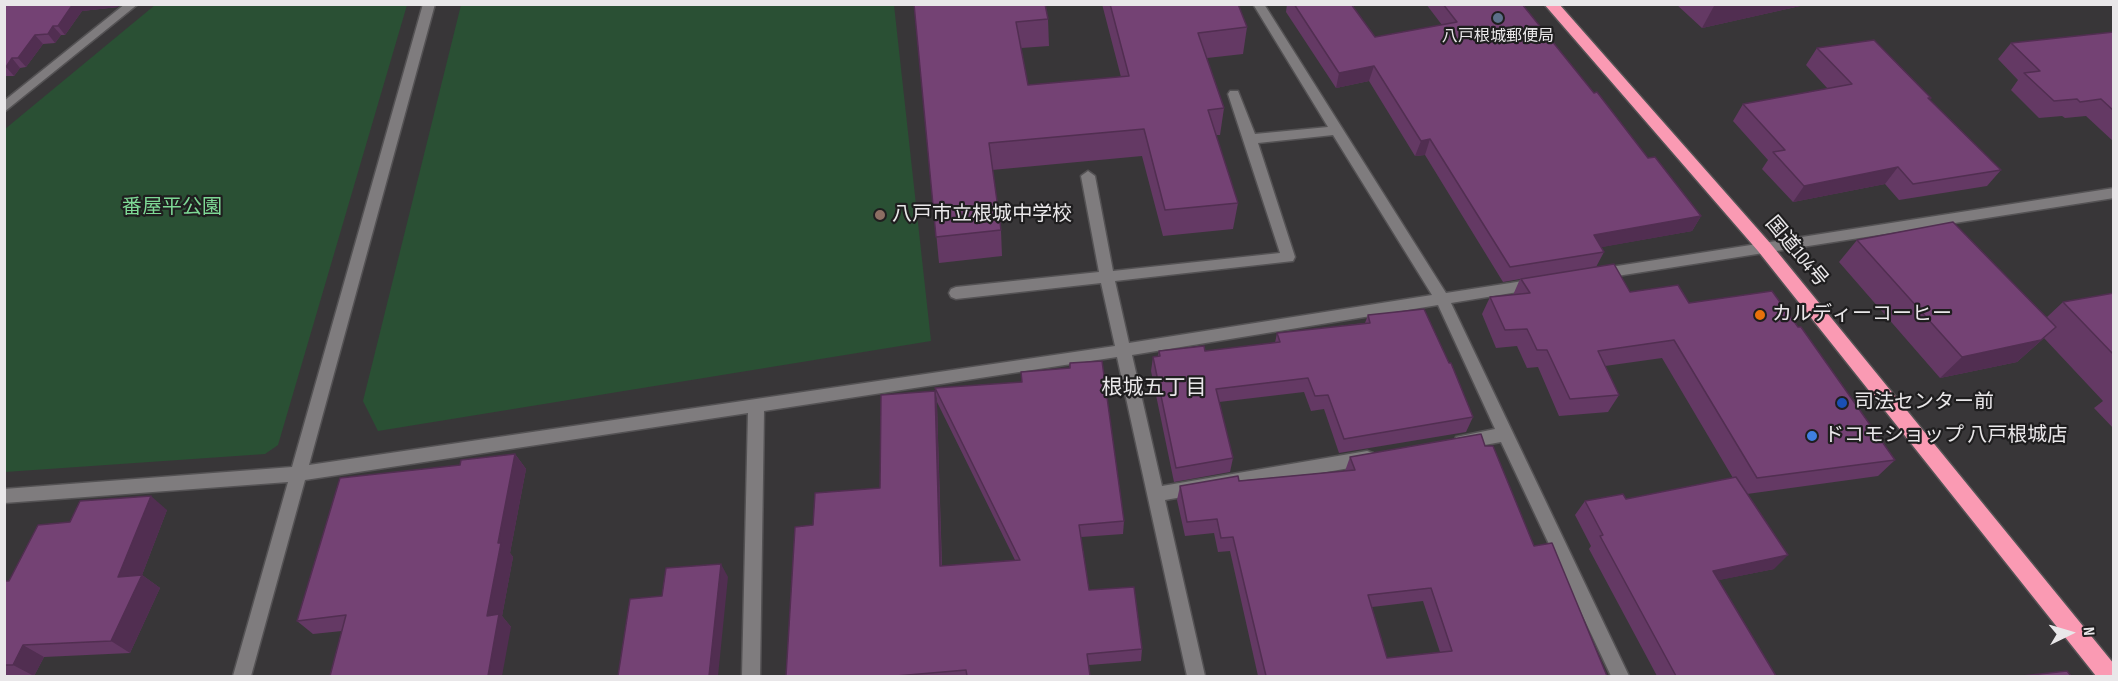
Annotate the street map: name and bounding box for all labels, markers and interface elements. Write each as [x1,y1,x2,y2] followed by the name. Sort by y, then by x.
[1491,11,1505,25] marker: 八戸根城郵便局
[1442,27,1554,47] place label: 八戸根城郵便局
[122,196,222,220] park label: 番屋平公園
[892,203,1072,227] place label: 八戸市立根城中学校
[873,208,887,222] marker: 八戸市立根城中学校
[1760,212,1832,292] street label: 国道104号
[1772,303,1952,327] place label: カルディーコーヒー
[1753,308,1767,322] marker: カルディーコーヒー
[1102,376,1206,402] district label: 根城五丁目
[1854,391,1994,415] place label: 司法センター前
[1835,396,1849,410] marker: 司法センター前
[1824,424,2067,448] place label: ドコモショップ 八戸根城店
[1805,429,1819,443] marker: ドコモショップ 八戸根城店
[2040,603,2100,663] north arrow
[2079,626,2098,636] text: N

